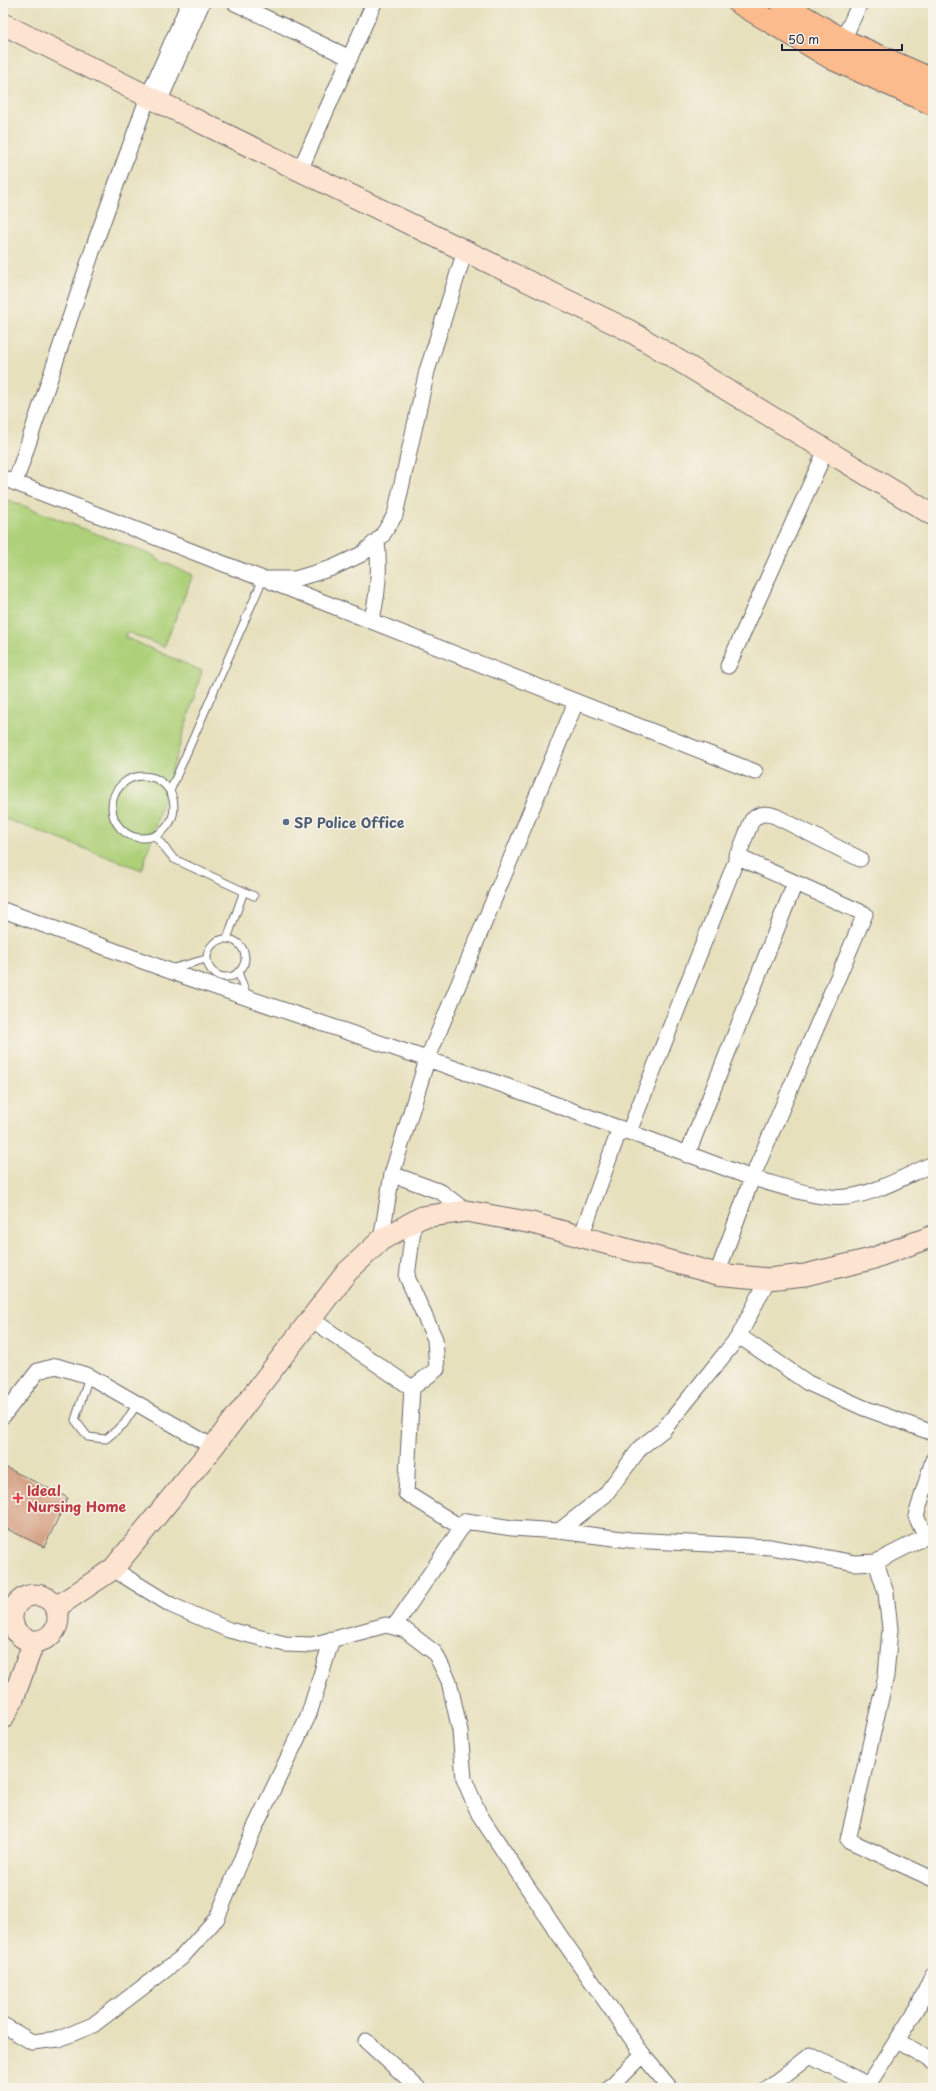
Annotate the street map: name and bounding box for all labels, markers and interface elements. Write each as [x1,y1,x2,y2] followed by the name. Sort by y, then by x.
[782,26,902,52] scale bar
[788,30,819,48] text: 50 m
[294,812,405,833] place label: SP Police Office
[281,817,291,827] marker: SP Police Office
[27,1480,127,1517] place label: Ideal Nursing Home
[12,1492,24,1504] marker: Ideal Nursing Home

